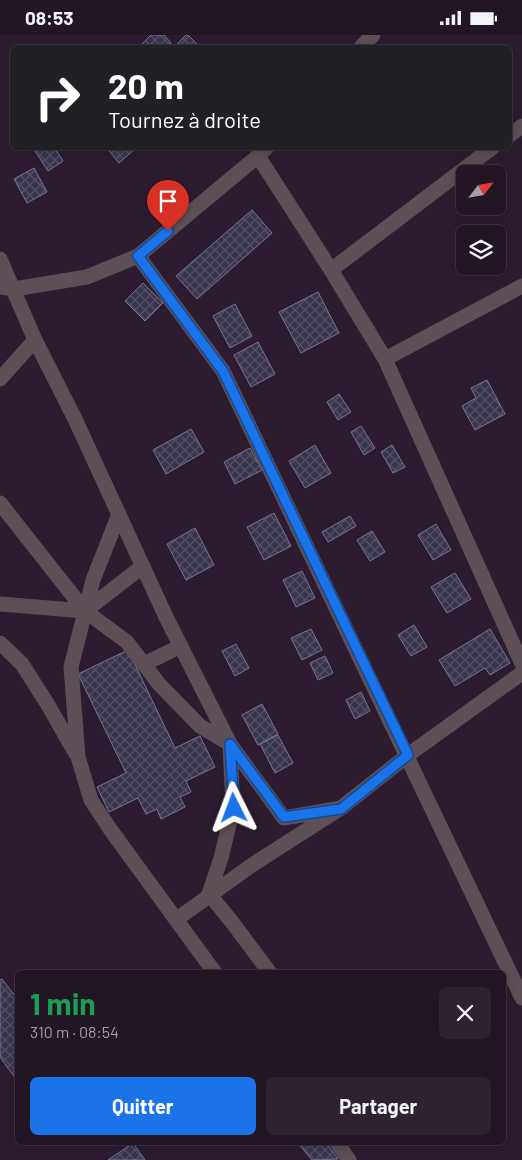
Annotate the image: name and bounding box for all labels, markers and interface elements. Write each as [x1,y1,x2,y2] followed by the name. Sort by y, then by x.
[25,6,74,29] text: 08:53
[108,64,184,106] text: 20 m
[25,65,90,130] icon: right
[108,106,261,132] text: Tournez à droite
[456,165,506,215] north arrow
[456,165,506,275] map controls
[147,180,189,231] pin
[154,187,182,215] icon: arrive
[456,225,506,275] button: layers
[207,781,259,833] position arrow
[30,985,96,1021] text: 1 min
[439,987,491,1039] button: close
[30,1022,119,1041] text: 310 m · 08:54
[30,1077,256,1135] button: Quitter
[266,1077,491,1135] button: Partager

